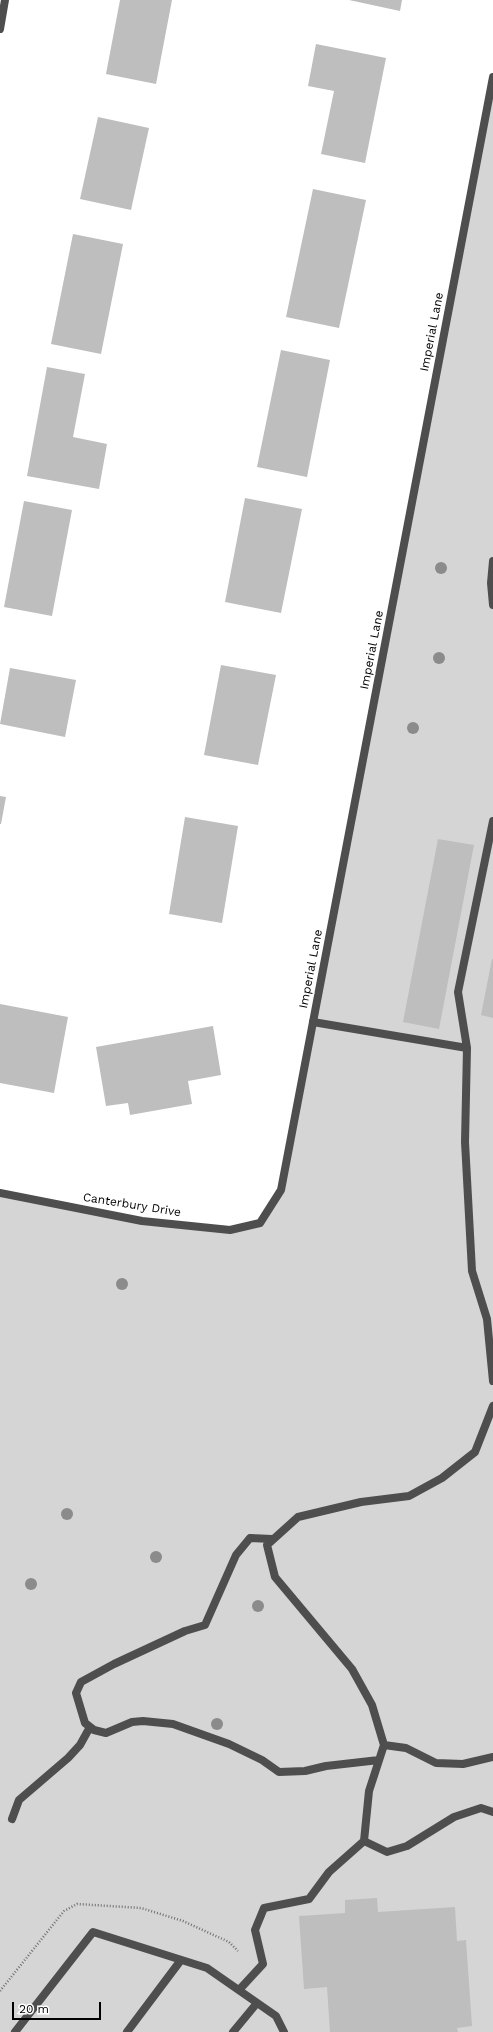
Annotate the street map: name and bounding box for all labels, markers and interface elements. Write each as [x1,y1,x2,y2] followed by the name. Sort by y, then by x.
[417,291,447,373] street label: Imperial Lane
[357,609,387,691] street label: Imperial Lane
[296,928,326,1010] street label: Imperial Lane
[82,1190,182,1220] street label: Canterbury Drive
[14,1994,103,2020] scale bar
[19,2002,49,2016] text: 20 m

